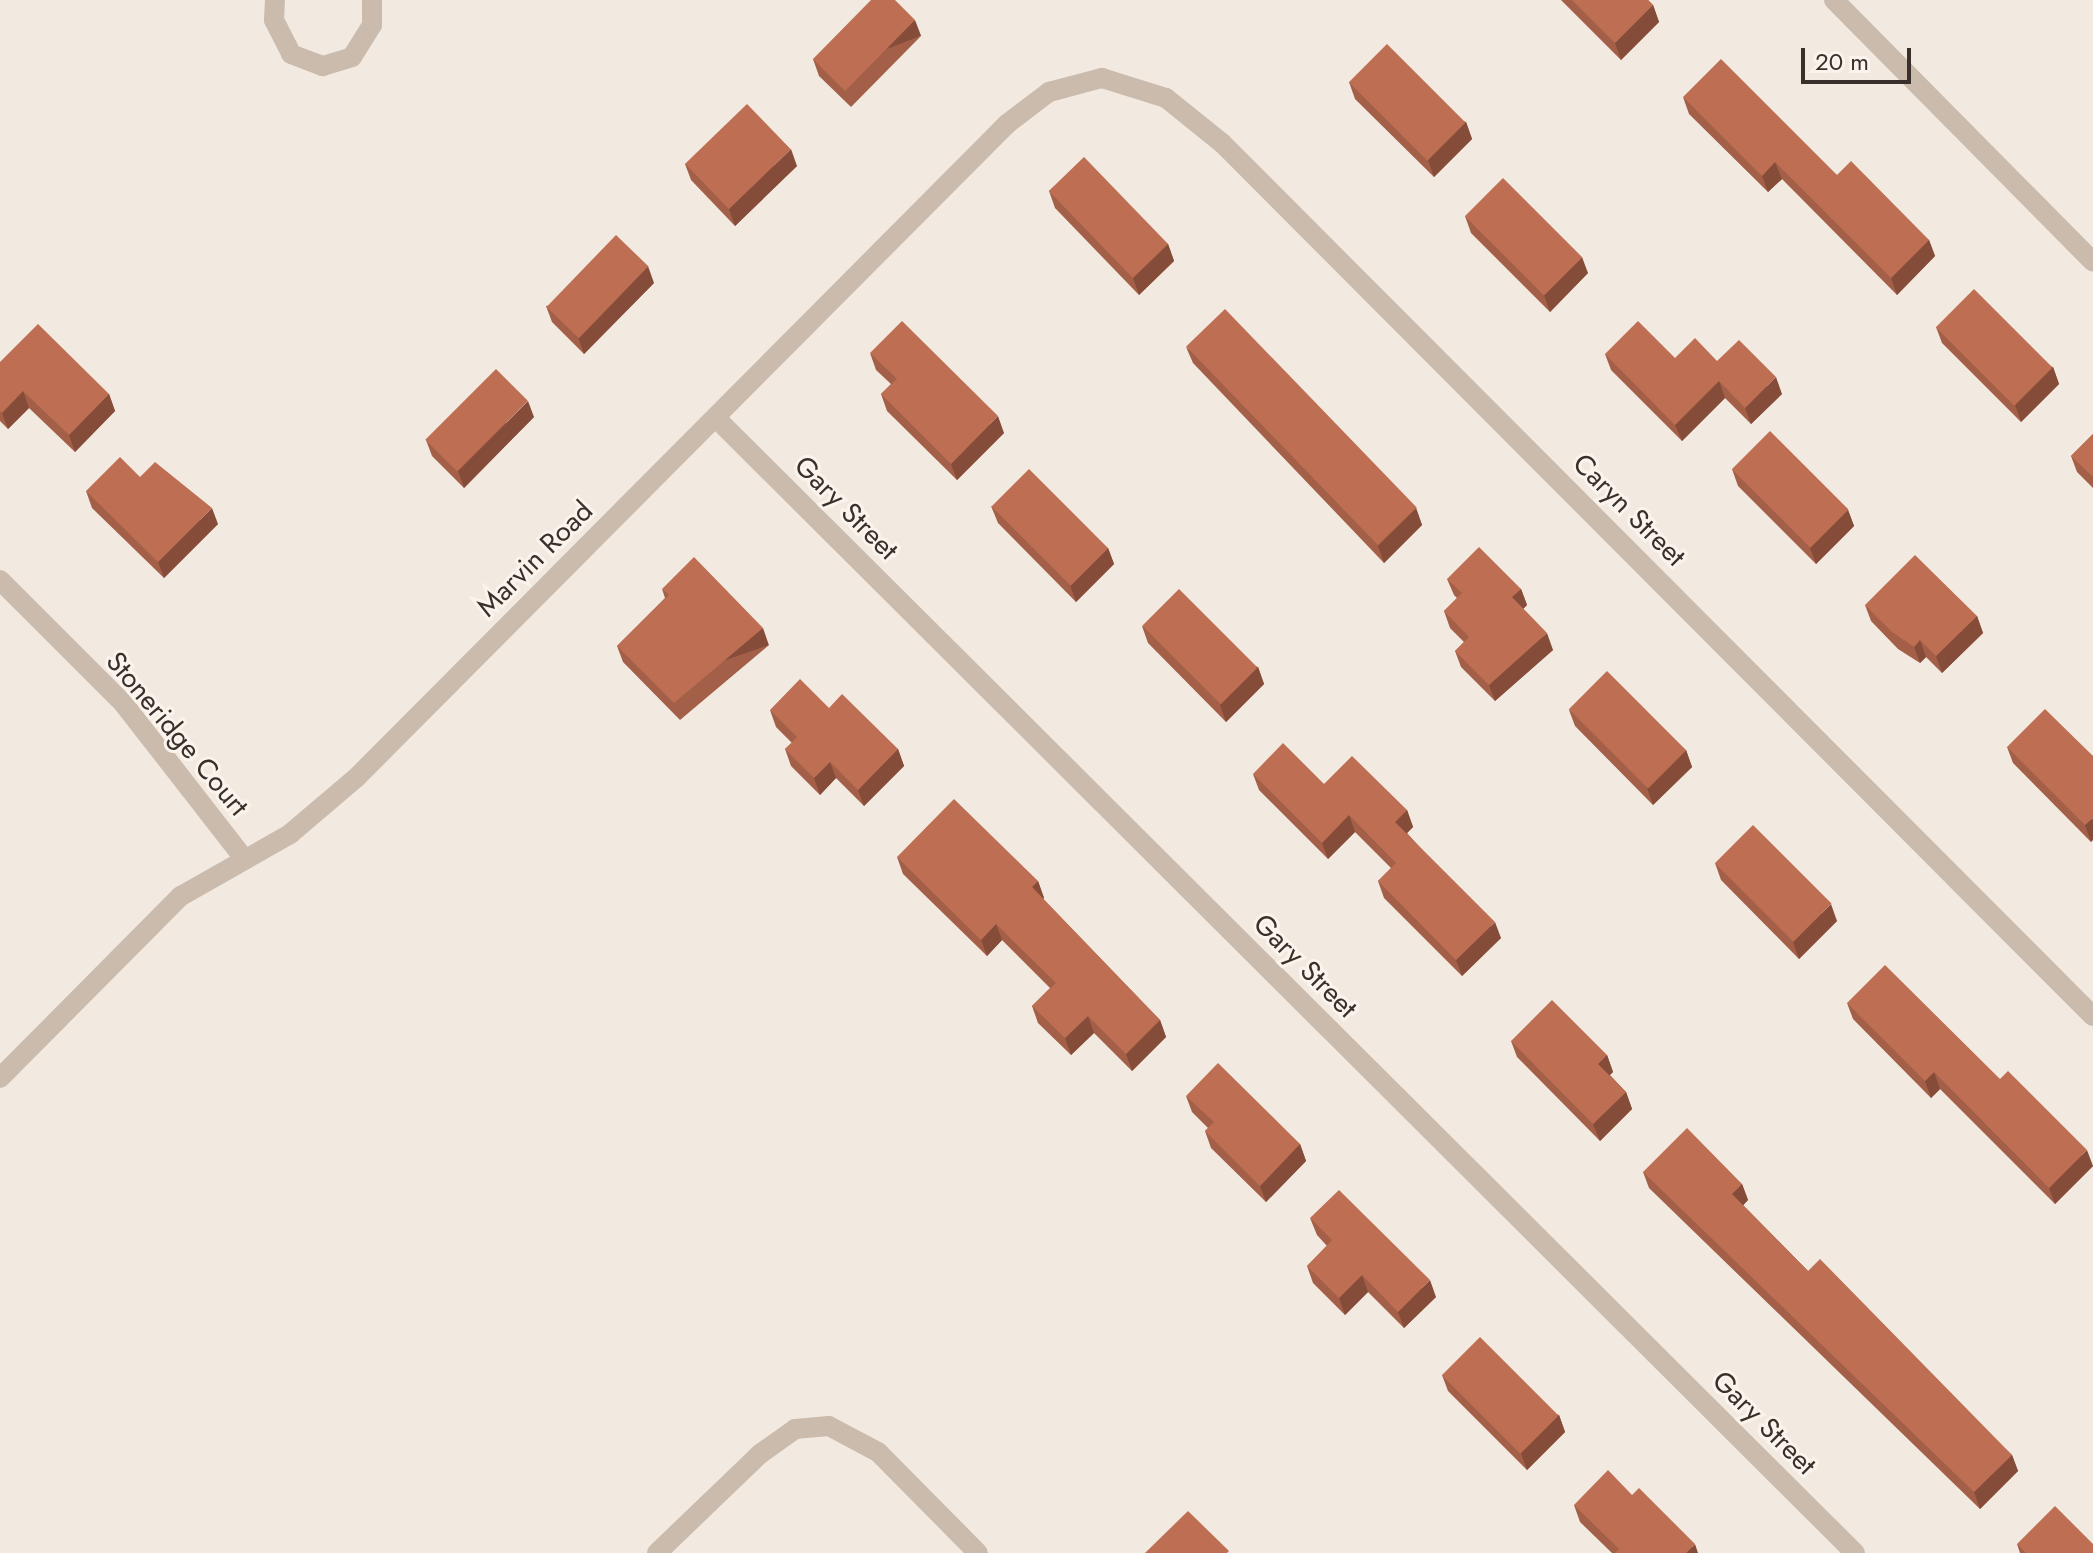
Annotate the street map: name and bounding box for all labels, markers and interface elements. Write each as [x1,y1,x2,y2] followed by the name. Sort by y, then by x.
[1805,32,1915,82] scale bar
[1815,44,1869,79] text: 20 m
[1566,447,1692,573] street label: Caryn Street
[787,449,905,567] street label: Gary Street
[470,494,600,624] street label: Marvin Road
[99,645,255,823] street label: Stoneridge Court
[1246,907,1364,1025] street label: Gary Street
[1705,1364,1823,1482] street label: Gary Street

